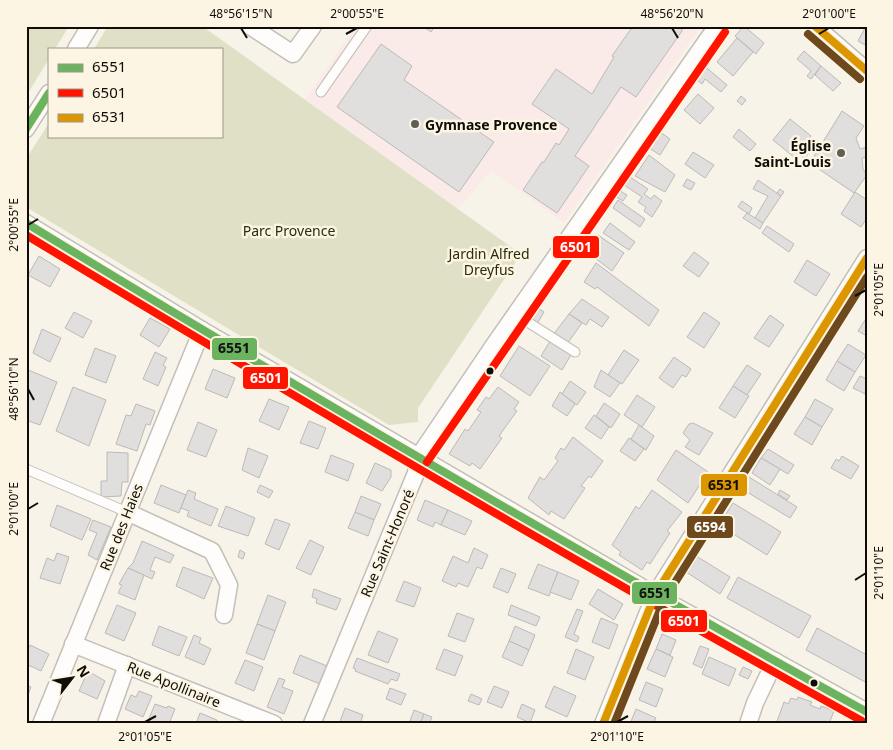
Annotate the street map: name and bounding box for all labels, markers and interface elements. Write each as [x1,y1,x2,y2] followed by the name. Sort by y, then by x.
[209,5,273,22] text: 48°56'15"N
[330,5,384,22] text: 2°00'55"E
[640,5,704,22] text: 48°56'20"N
[802,5,856,22] text: 2°01'00"E
[48,48,222,138] legend
[92,56,126,76] text: 6551
[92,82,126,102] text: 6501
[92,106,126,126] text: 6531
[425,115,557,134] place label: Gymnase Provence
[409,118,421,130] marker: Gymnase Provence
[754,136,831,171] place label: Église Saint-Louis
[835,147,847,159] marker: Église Saint-Louis
[5,198,22,252] text: 2°00'55"E
[243,221,335,240] park label: Parc Provence
[552,235,600,259] line badge: 6501
[560,237,592,256] text: 6501
[446,244,530,279] park label: Jardin Alfred Dreyfus
[870,263,887,317] text: 2°01'05"E
[211,337,258,361] line badge: 6551
[218,338,250,357] text: 6551
[5,357,22,421] text: 48°56'10"N
[242,366,289,390] line badge: 6501
[485,366,495,376] unlabelled marker
[250,368,282,387] text: 6501
[700,473,748,497] line badge: 6531
[708,475,740,494] text: 6531
[95,480,147,573] street label: Rue des Haies
[5,482,22,536] text: 2°01'00"E
[356,486,418,600] street label: Rue Saint-Honoré
[686,515,734,539] line badge: 6594
[694,517,726,536] text: 6594
[870,546,887,600] text: 2°01'10"E
[631,581,678,605] line badge: 6551
[639,583,671,602] text: 6551
[660,609,708,633] line badge: 6501
[668,611,700,630] text: 6501
[48,652,98,702] north arrow
[124,657,224,711] street label: Rue Apollinaire
[72,661,95,681] text: N
[809,678,819,688] unlabelled marker
[118,728,172,745] text: 2°01'05"E
[590,728,644,745] text: 2°01'10"E

